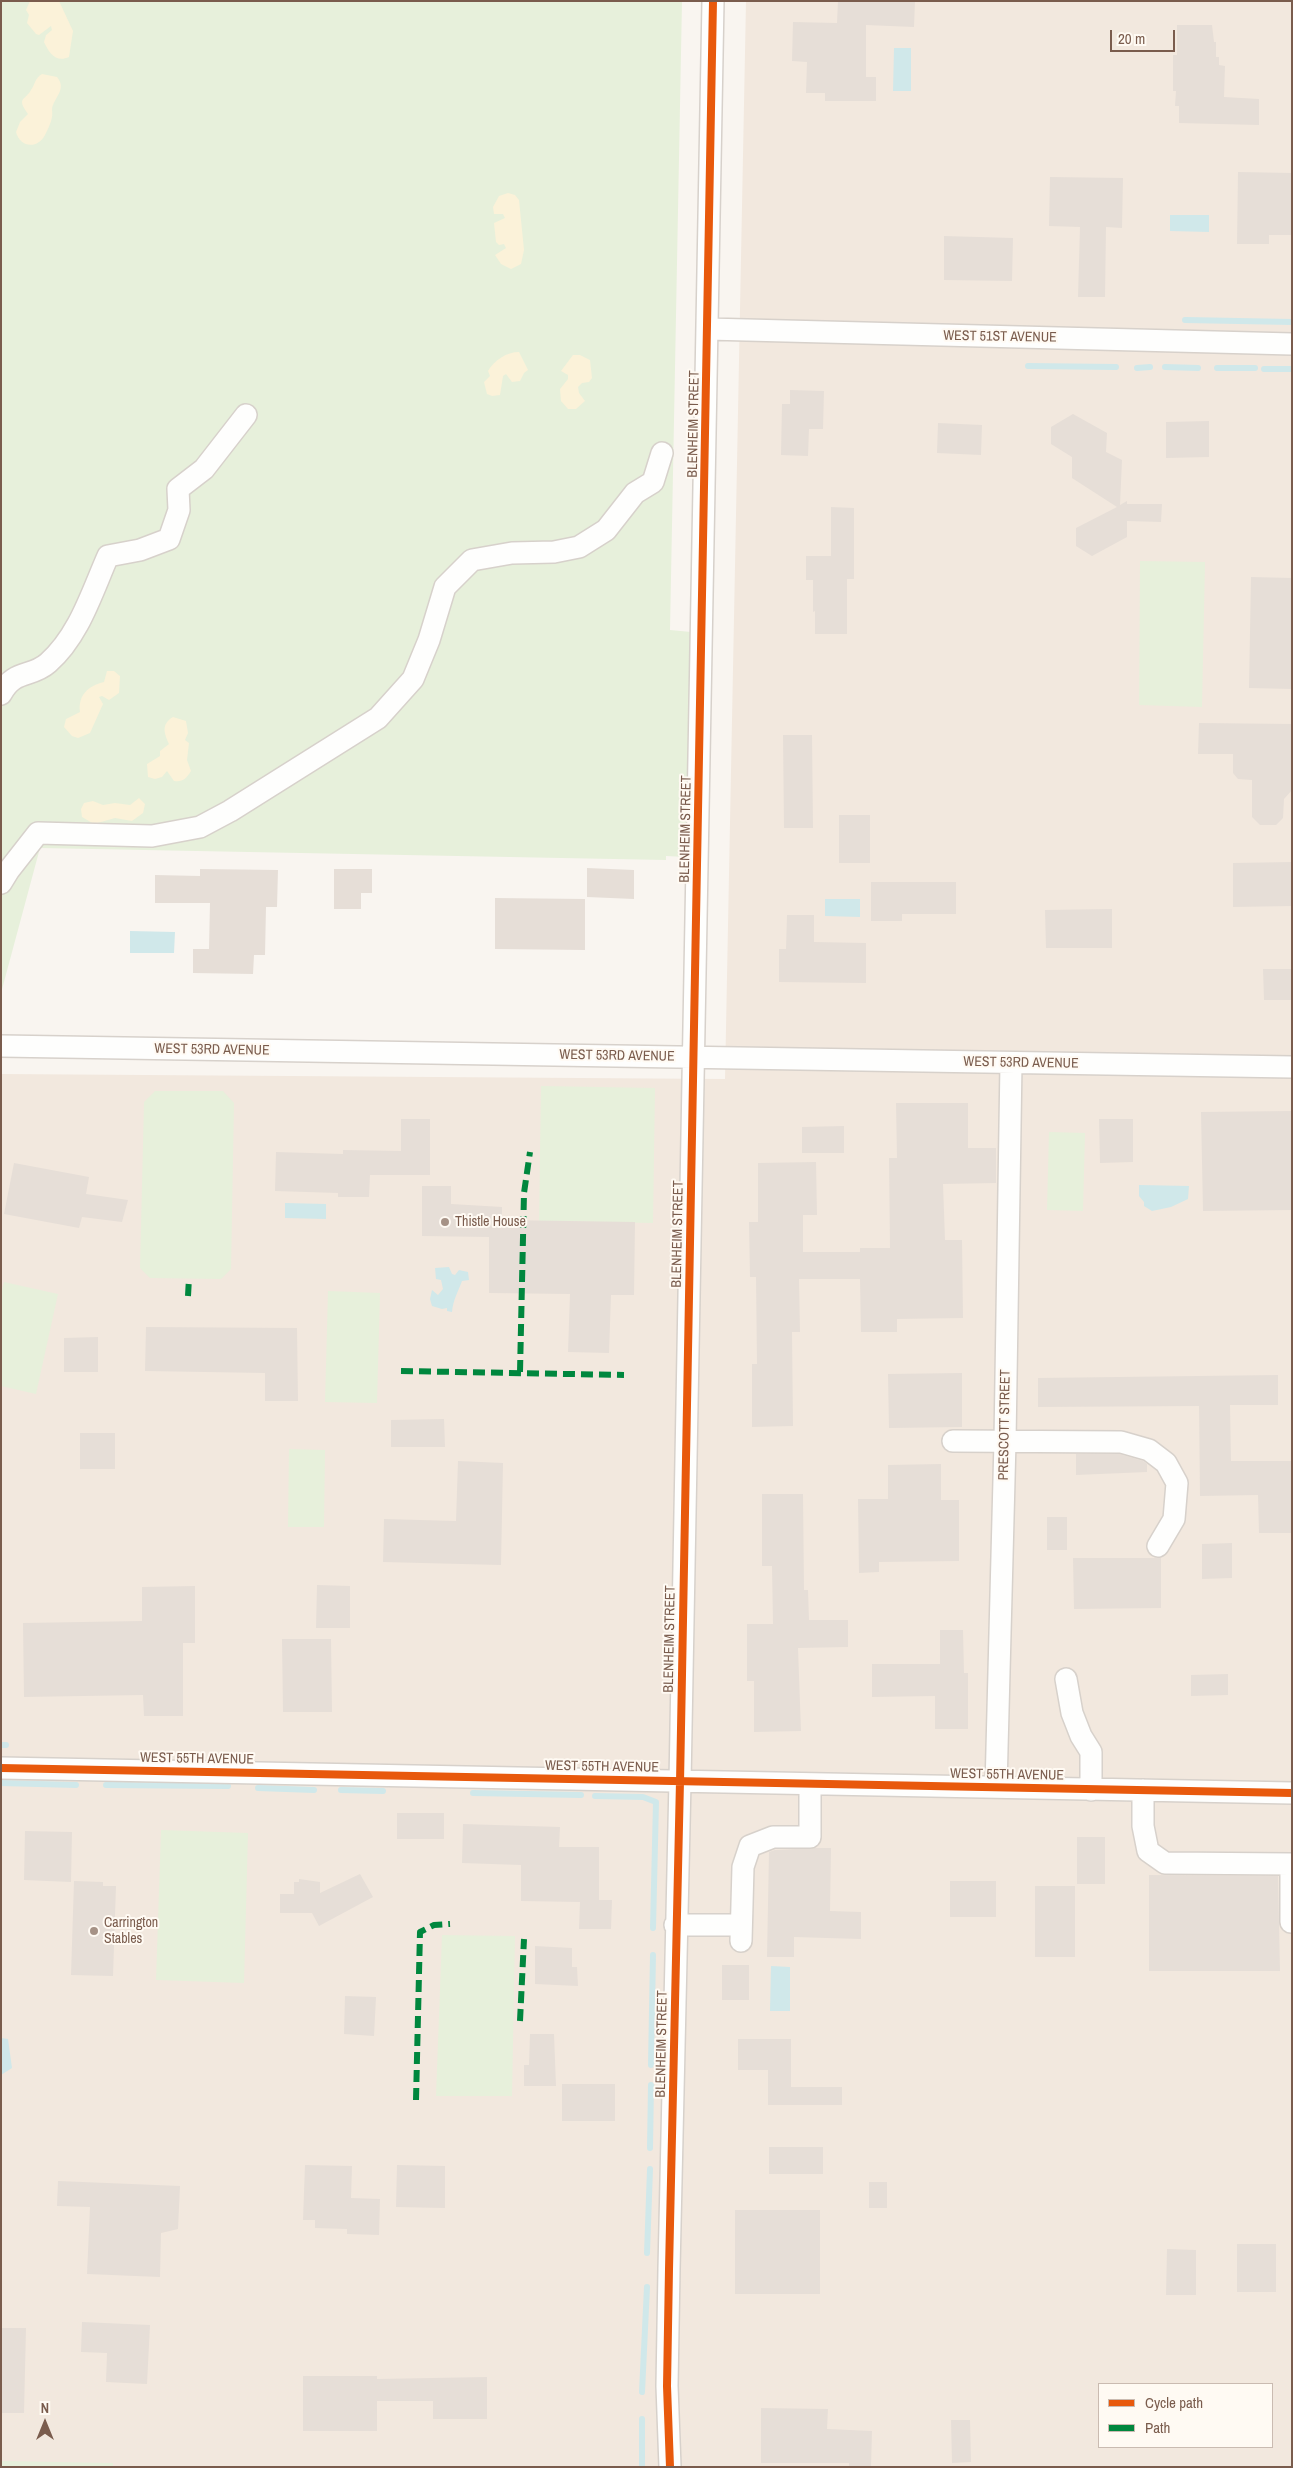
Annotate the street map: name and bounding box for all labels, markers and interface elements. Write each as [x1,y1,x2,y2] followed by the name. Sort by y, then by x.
[1113,20,1178,52] scale bar
[1118,28,1145,49] text: 20 m
[943,328,1057,346] street label: WEST 51ST AVENUE
[685,370,703,478] street label: BLENHEIM STREET
[677,775,695,883] street label: BLENHEIM STREET
[154,1041,270,1059] street label: WEST 53RD AVENUE
[559,1047,675,1065] street label: WEST 53RD AVENUE
[963,1054,1079,1072] street label: WEST 53RD AVENUE
[669,1180,687,1288] street label: BLENHEIM STREET
[455,1214,526,1230] place label: Thistle House
[439,1216,451,1228] marker: Thistle House
[996,1369,1014,1481] street label: PRESCOTT STREET
[661,1585,679,1693] street label: BLENHEIM STREET
[140,1750,254,1768] street label: WEST 55TH AVENUE
[545,1758,659,1776] street label: WEST 55TH AVENUE
[950,1766,1064,1784] street label: WEST 55TH AVENUE
[104,1915,158,1948] place label: Carrington Stables
[88,1925,100,1937] marker: Carrington Stables
[653,1990,671,2098] street label: BLENHEIM STREET
[1098,2383,1273,2448] legend
[1145,2392,1203,2413] text: Cycle path
[20,2398,70,2448] north arrow
[41,2399,49,2417] text: N
[1145,2417,1170,2438] text: Path

